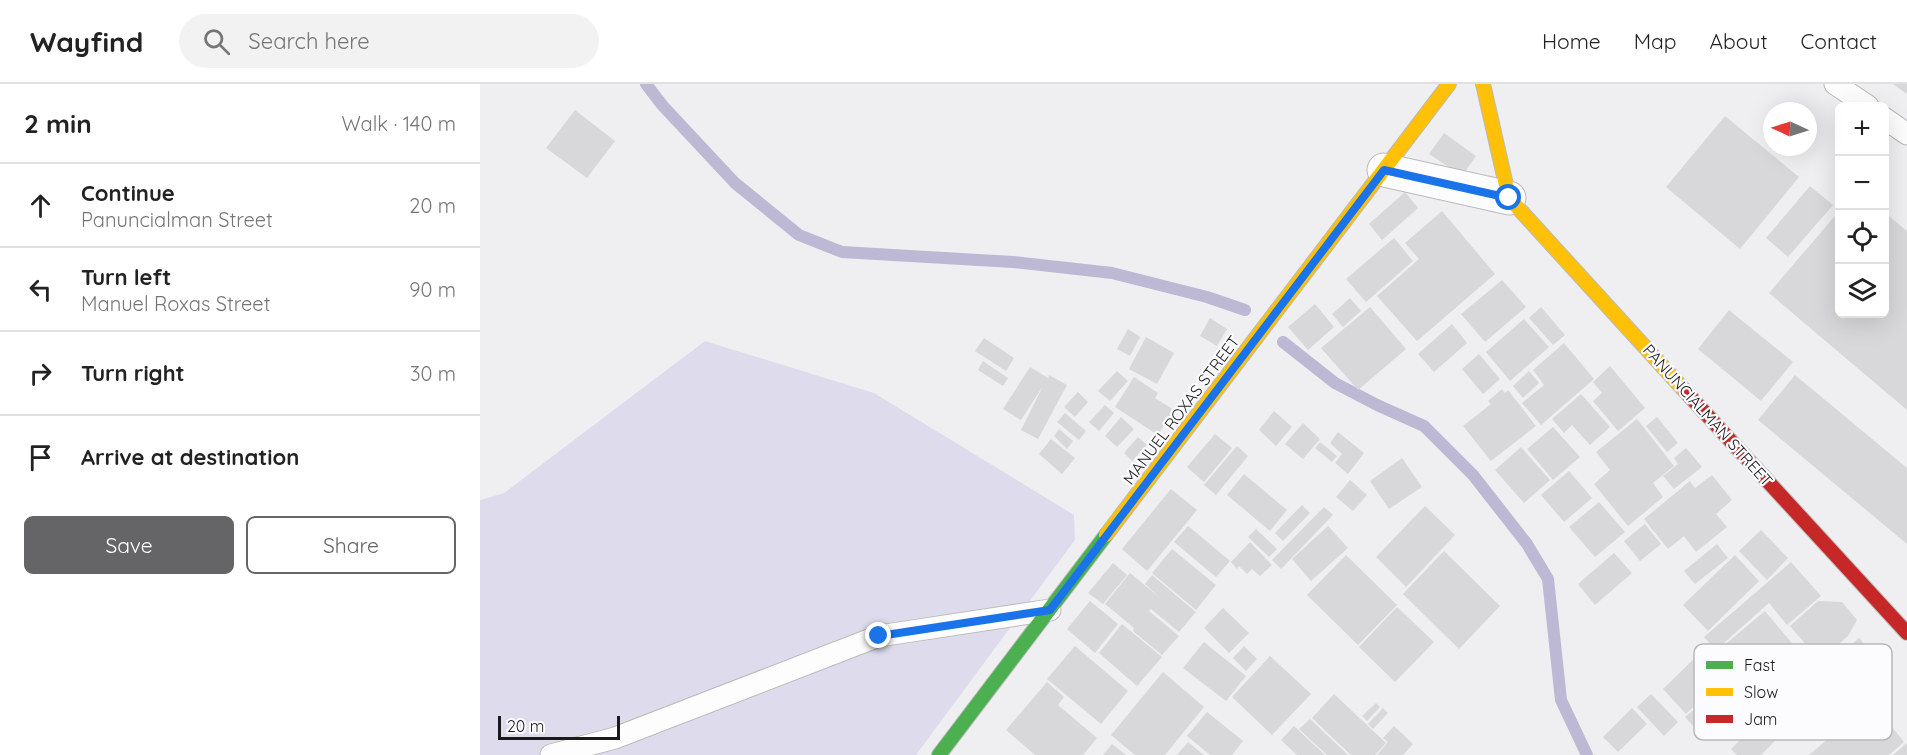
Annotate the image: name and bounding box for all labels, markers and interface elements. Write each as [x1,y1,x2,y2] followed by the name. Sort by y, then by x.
[179,14,599,68] search box
[30,24,143,59] text: Wayfind
[200,25,233,58] icon: search
[248,27,370,55] text: Search here
[1542,28,1601,54] text: Home
[1634,28,1677,54] text: Map
[1710,28,1768,54] text: About
[1801,28,1877,54] text: Contact
[1763,102,1817,156] north arrow
[1835,102,1889,318] map controls
[1835,102,1889,156] button: +
[24,107,92,140] text: 2 min
[341,111,456,136] text: Walk · 140 m
[1835,156,1889,210] button: −
[81,179,175,207] text: Continue
[1495,184,1521,210] route start
[24,189,57,222] icon: ahead
[409,193,456,218] text: 20 m
[81,207,273,232] text: Panuncialman Street
[1835,210,1889,264] button: locate
[81,263,171,291] text: Turn left
[1835,264,1889,318] button: layers
[24,273,57,306] icon: left
[409,277,456,302] text: 90 m
[81,291,270,316] text: Manuel Roxas Street
[1118,331,1244,489] street label: MANUEL ROXAS STREET
[1639,340,1777,490] street label: PANUNCIALMAN STREET
[24,357,57,390] icon: right
[81,359,185,387] text: Turn right
[410,361,456,386] text: 30 m
[24,441,57,474] icon: arrive
[81,443,299,471] text: Arrive at destination
[24,516,234,574] button: Save
[246,516,456,574] button: Share
[865,622,891,648] route end
[1694,644,1892,740] legend
[1744,655,1775,675] text: Fast
[1744,682,1778,702] text: Slow
[1744,709,1777,729] text: Jam
[498,713,620,740] scale bar
[507,716,544,736] text: 20 m

